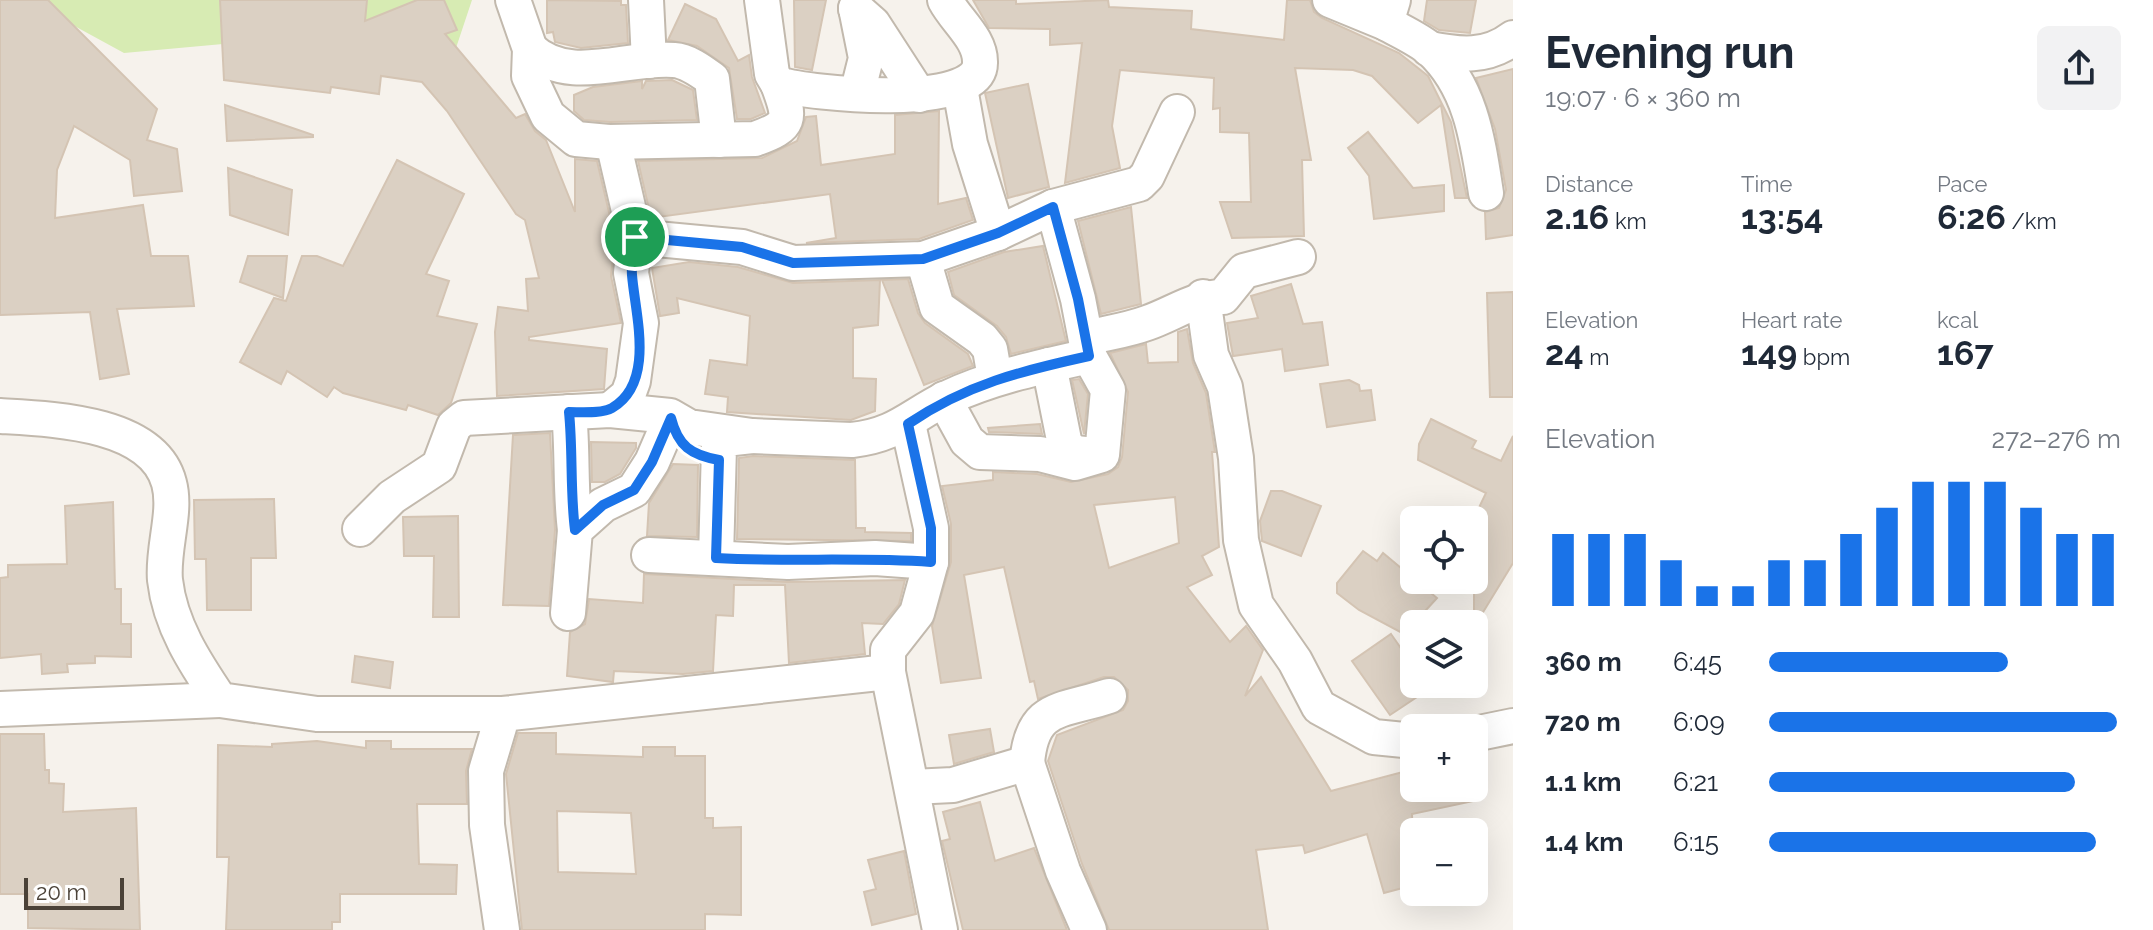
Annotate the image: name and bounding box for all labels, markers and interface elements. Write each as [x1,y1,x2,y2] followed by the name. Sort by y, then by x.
[2037,26,2121,110] button: share
[1545,27,1794,78] text: Evening run
[1545,83,1741,113] text: 19:07 · 6 × 360 m
[1545,171,1633,197] text: Distance
[1741,171,1792,197] text: Time
[1937,171,1987,197] text: Pace
[1545,197,1609,237] text: 2.16
[1741,197,1823,237] text: 13:54
[1937,197,2006,237] text: 6:26
[601,203,669,271] pin
[1609,208,1647,234] text: km
[2006,208,2057,234] text: /km
[613,215,657,259] icon: arrive
[1545,307,1638,333] text: Elevation
[1741,307,1842,333] text: Heart rate
[1937,307,1978,333] text: kcal
[1545,333,1584,373] text: 24
[1741,333,1797,373] text: 149
[1937,333,1994,373] text: 167
[1584,344,1609,370] text: m
[1797,344,1850,370] text: bpm
[1545,424,1655,454] text: Elevation
[1992,424,2121,454] text: 272–276 m
[1400,506,1488,906] map controls
[1400,506,1488,594] button: locate
[1400,610,1488,698] button: layers
[1545,647,1622,677] text: 360 m
[1673,647,1722,677] text: 6:45
[1545,707,1621,737] text: 720 m
[1673,707,1725,737] text: 6:09
[1400,714,1488,802] button: +
[1545,767,1622,797] text: 1.1 km
[1673,767,1718,797] text: 6:21
[1400,818,1488,906] button: −
[1545,827,1624,857] text: 1.4 km
[1673,827,1719,857] text: 6:15
[24,874,124,910] scale bar
[36,879,87,905] text: 20 m

